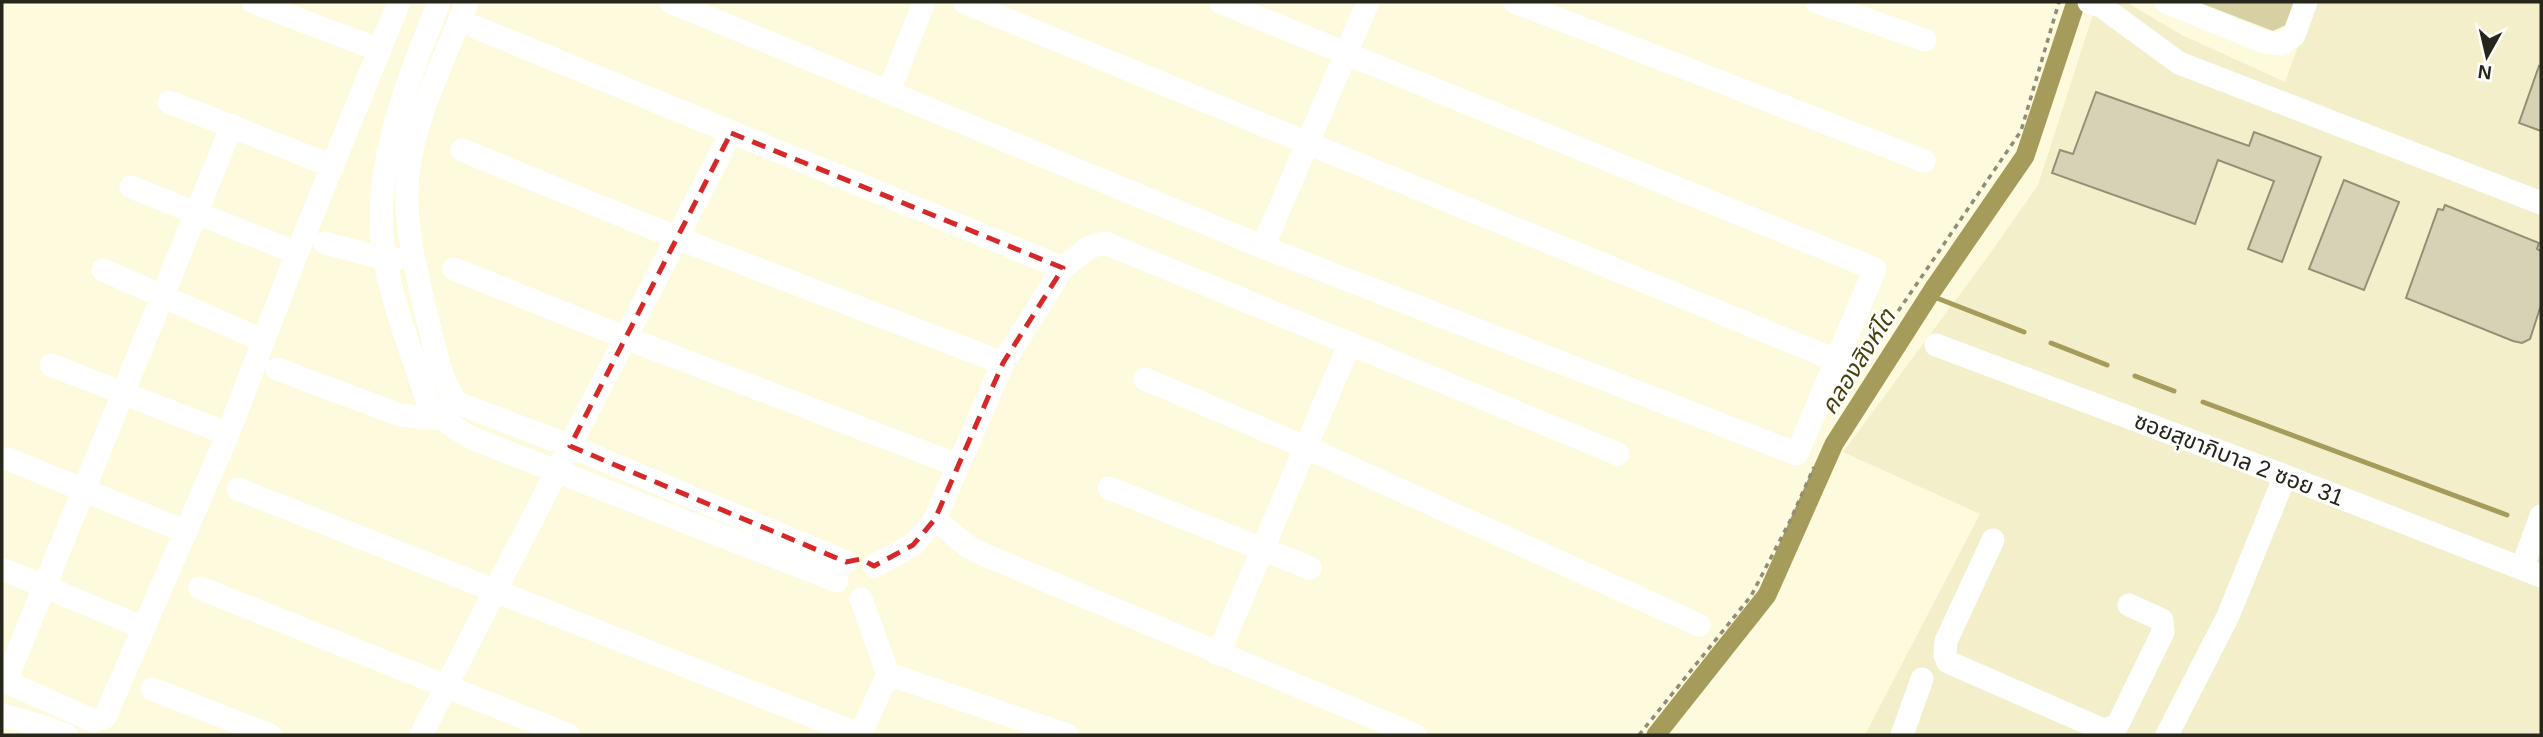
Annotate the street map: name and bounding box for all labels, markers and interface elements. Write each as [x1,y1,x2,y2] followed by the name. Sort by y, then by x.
[2452,21,2522,91] north arrow
[2476,61,2493,84] text: N
[1815,303,1901,419] water label: คลองสิงห์โต
[2130,407,2347,512] street label: ซอยสุขาภิบาล 2 ซอย 31

